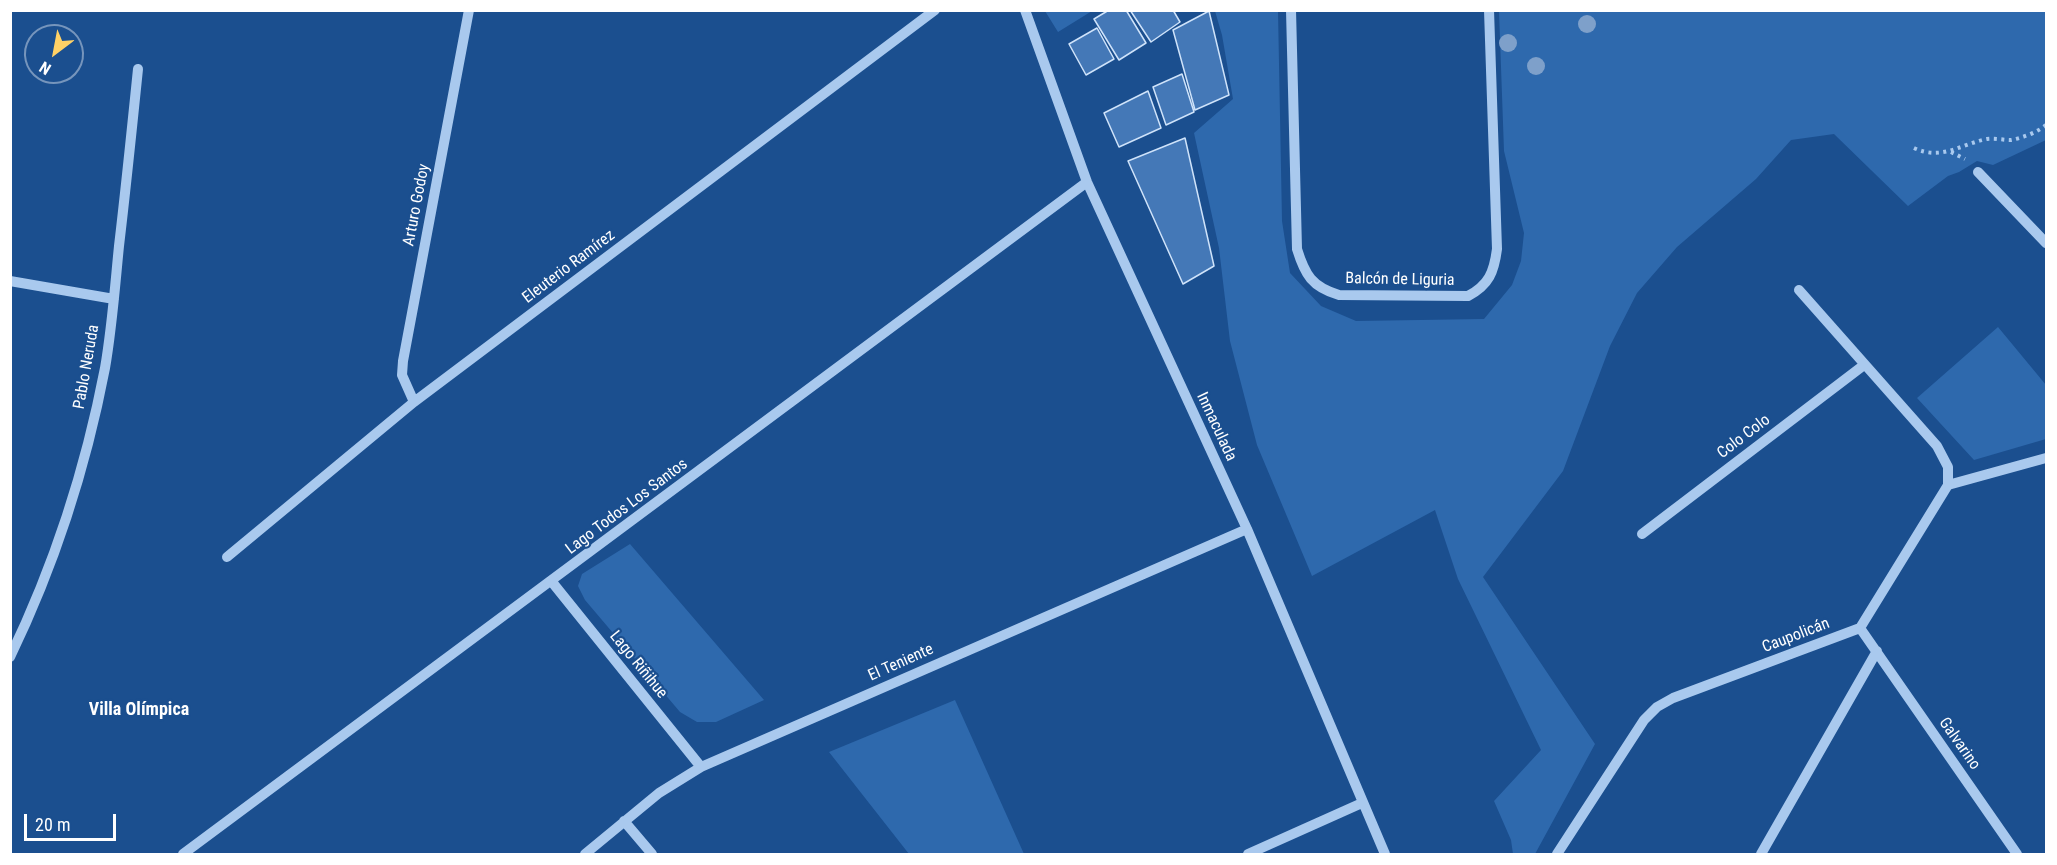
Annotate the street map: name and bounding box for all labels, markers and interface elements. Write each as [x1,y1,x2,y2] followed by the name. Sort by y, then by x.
[24,24,84,84] north arrow
[36,57,54,79] text: N
[400,162,434,248] street label: Arturo Godoy
[519,226,619,308] street label: Eleuterio Ramírez
[1345,269,1455,291] street label: Balcón de Liguria
[70,323,104,411] street label: Pablo Neruda
[1192,390,1240,464] street label: Inmaculada
[1714,411,1774,463] street label: Colo Colo
[562,455,692,559] street label: Lago Todos Los Santos
[1760,614,1832,658] street label: Caupolicán
[605,627,671,703] street label: Lago Riñihue
[865,640,937,686] street label: El Teniente
[89,699,189,721] district label: Villa Olímpica
[1934,714,1984,774] street label: Galvarino
[27,802,118,840] scale bar
[35,814,70,835] text: 20 m

